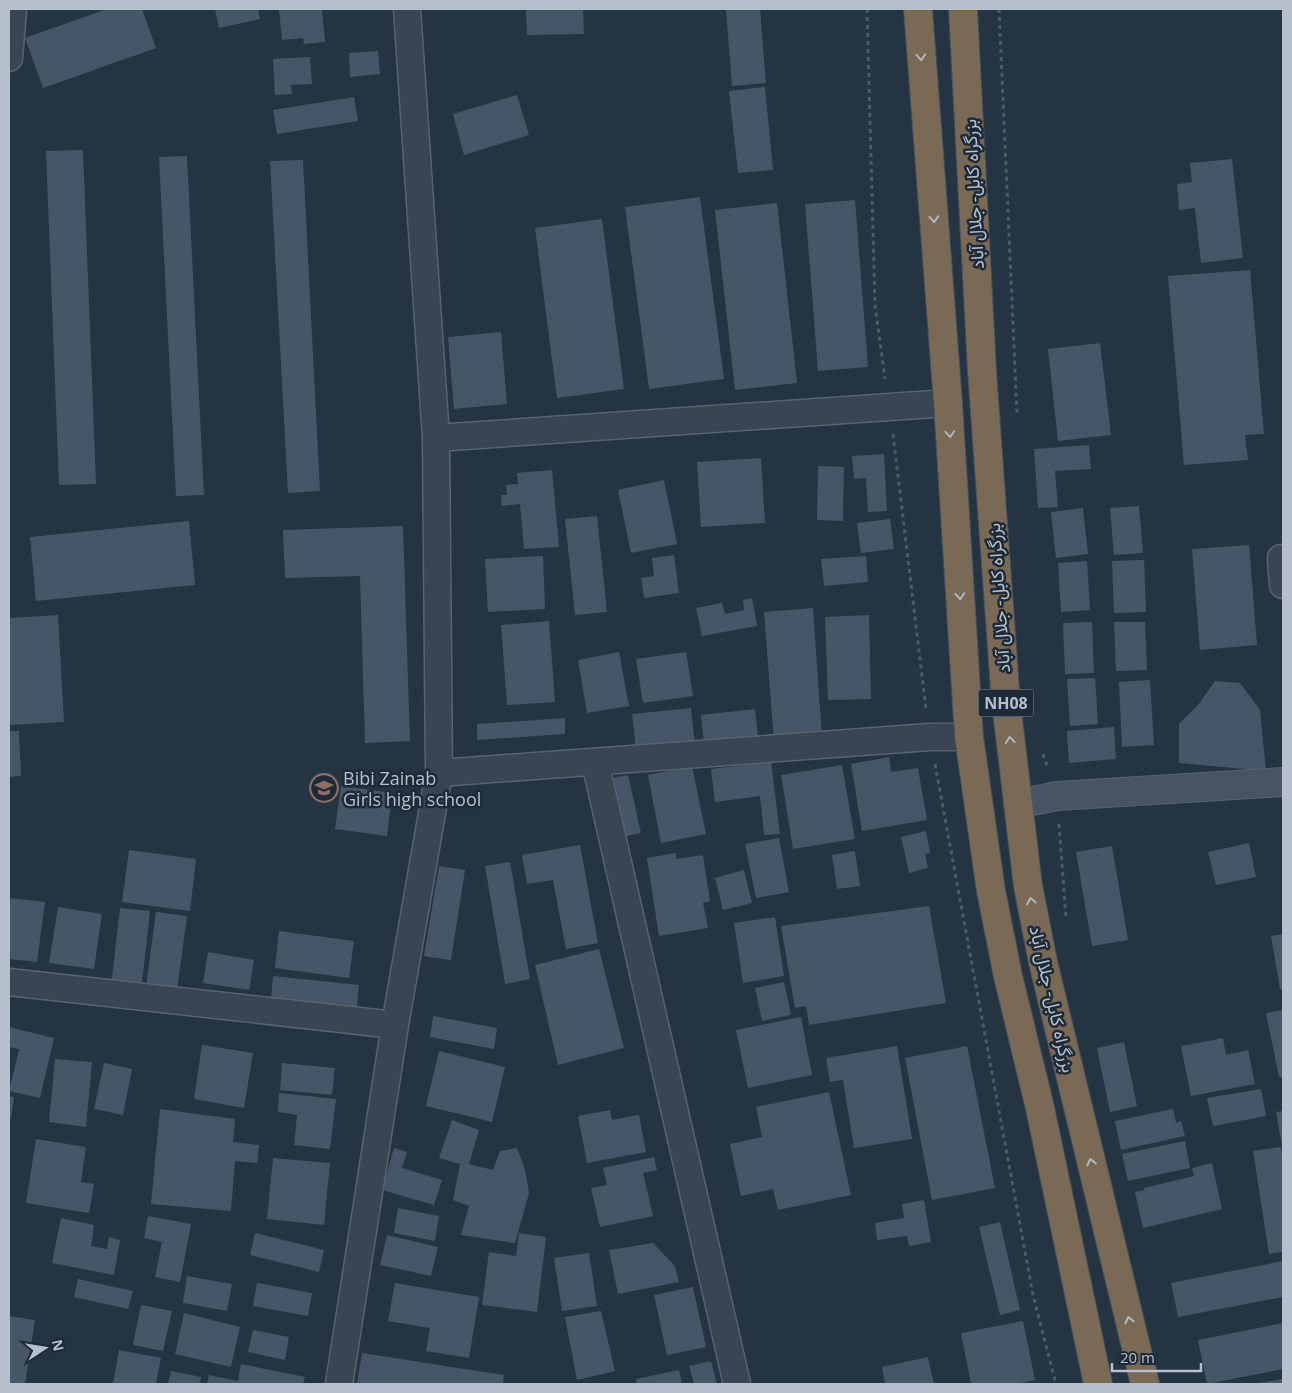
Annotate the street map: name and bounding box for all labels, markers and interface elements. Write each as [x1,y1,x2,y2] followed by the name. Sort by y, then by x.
[916,54,927,62] one-way arrow
[957,119,989,269] street label: بزرگراه کابل- جلال آباد
[928,216,939,224] one-way arrow
[944,430,955,438] one-way arrow
[981,522,1015,674] street label: بزرگراه کابل- جلال آباد
[954,592,965,600] one-way arrow
[978,690,1034,716] road number: NH08
[1005,736,1016,744] one-way arrow
[343,766,481,811] place label: Bibi Zainab Girls high school
[309,773,339,803] school or university icon: Bibi Zainab Girls high school
[1027,897,1037,906] one-way arrow
[1024,923,1082,1075] street label: بزرگراه کابل- جلال آباد
[1086,1157,1097,1166] one-way arrow
[1124,1315,1135,1324] one-way arrow
[20,1323,70,1373] north arrow
[48,1338,69,1353] text: N
[1112,1340,1201,1372] scale bar
[1120,1347,1155,1367] text: 20 m

